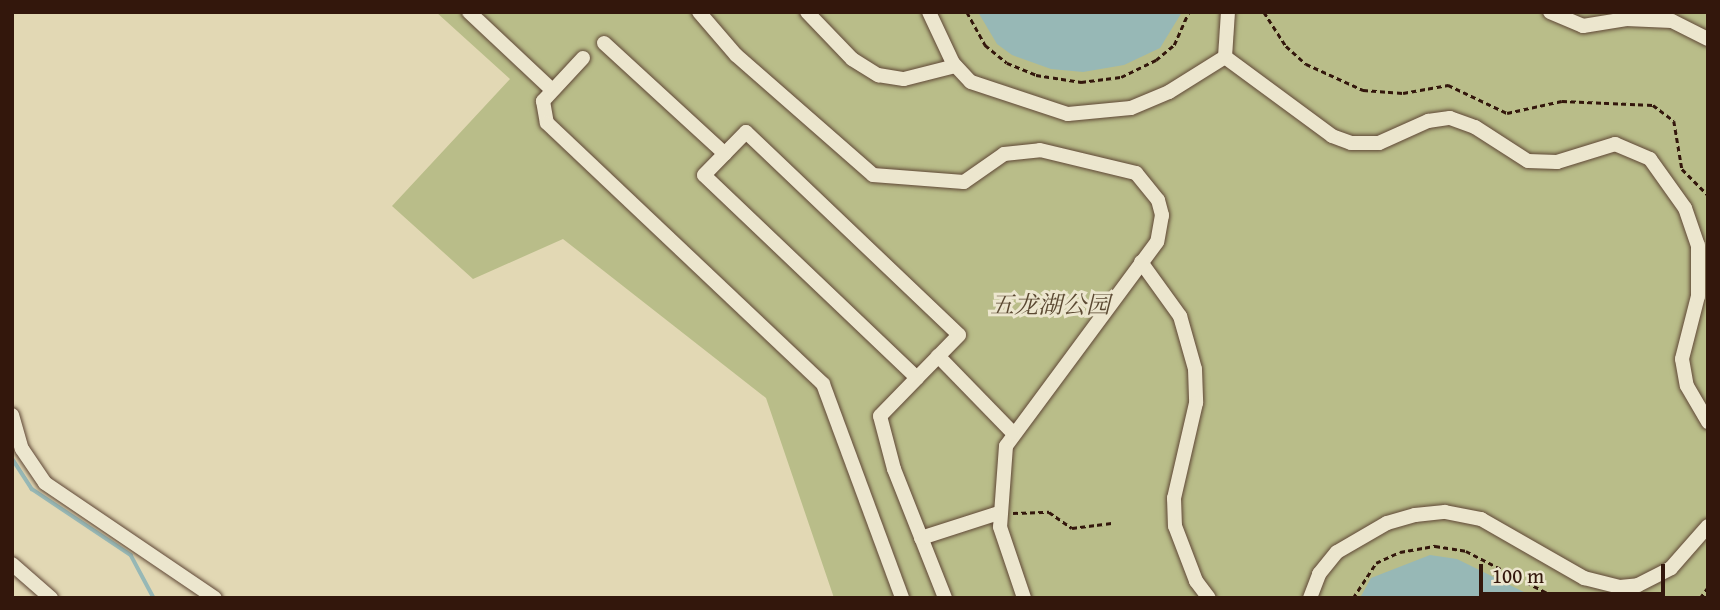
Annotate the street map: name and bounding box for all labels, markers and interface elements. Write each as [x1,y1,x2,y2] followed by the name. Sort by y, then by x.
[990,291,1110,319] park label: 五龙湖公园
[1482,550,1668,594] scale bar
[1492,560,1544,591] text: 100 m

